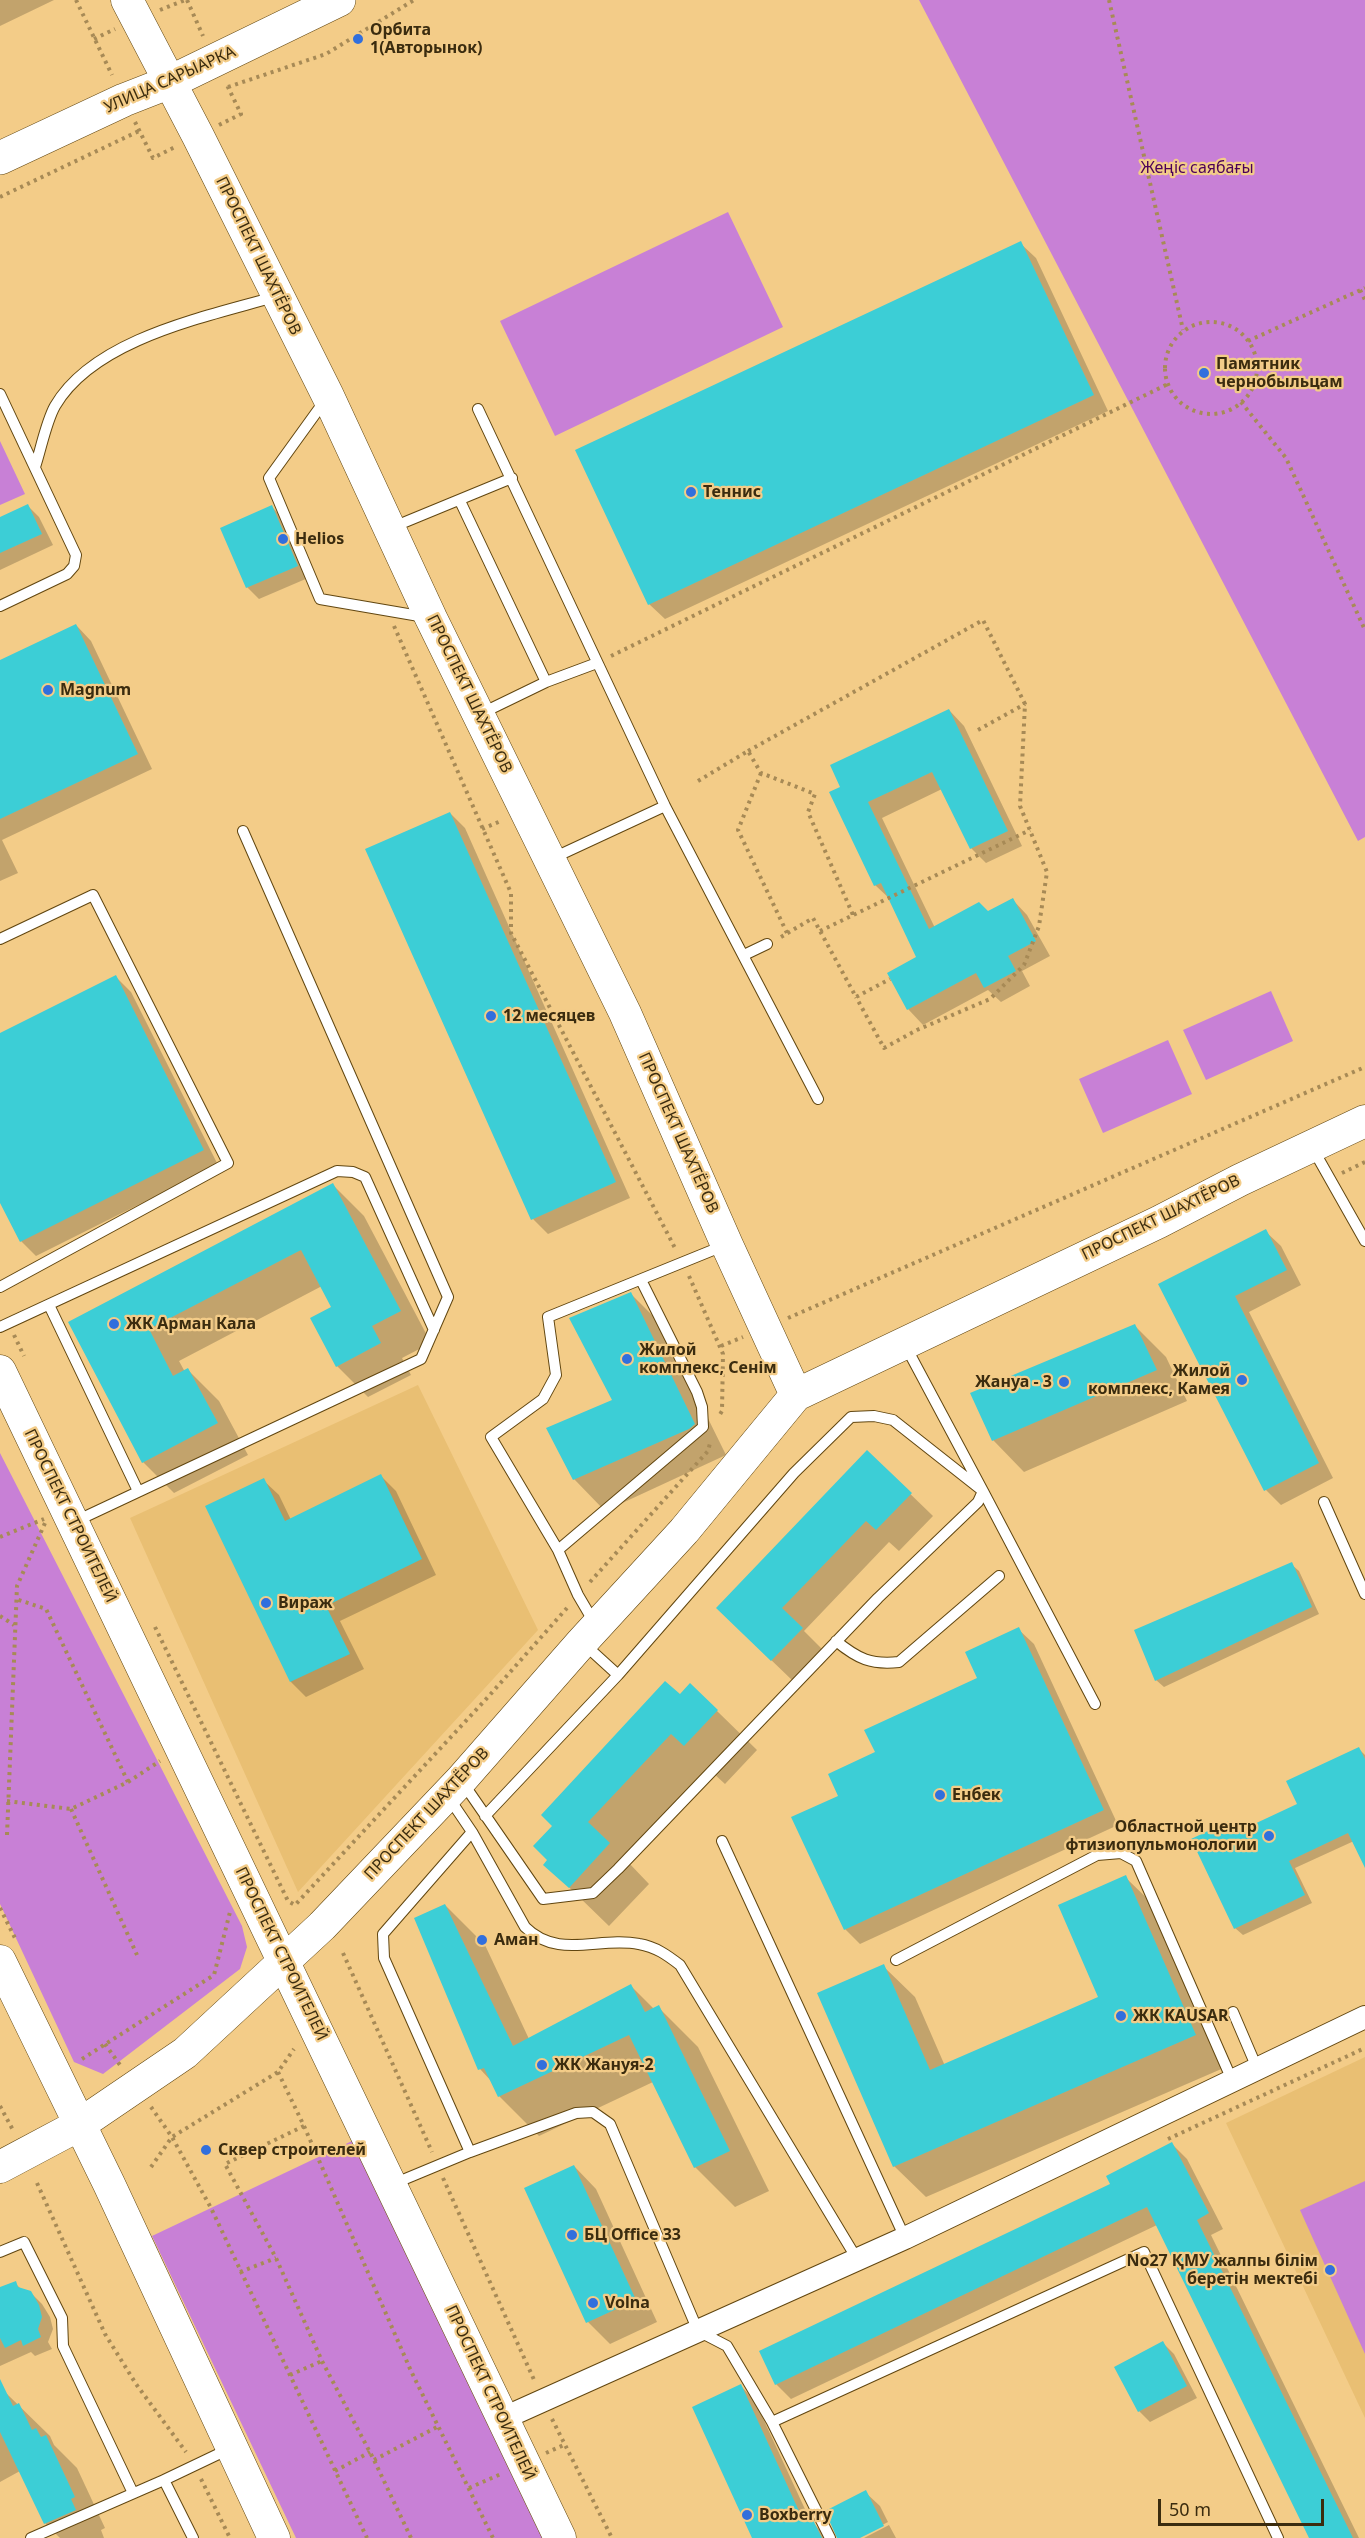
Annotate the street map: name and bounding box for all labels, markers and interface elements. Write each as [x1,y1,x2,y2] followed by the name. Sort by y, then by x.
[370,20,482,58] place label: Орбита 1(Авторынок)
[351,32,365,46] marker: Орбита 1(Авторынок)
[101,42,239,118] street label: УЛИЦА САРЫАРКА
[1140,158,1254,178] park label: Жеңіс саябағы
[211,174,305,338] street label: ПРОСПЕКТ ШАХТЁРОВ
[1216,354,1343,392] place label: Памятник чернобыльцам
[1197,366,1211,380] marker: Памятник чернобыльцам
[703,482,761,502] place label: Теннис
[684,485,698,499] marker: Теннис
[295,529,344,549] place label: Helios
[276,532,290,546] marker: Helios
[422,612,516,776] street label: ПРОСПЕКТ ШАХТЁРОВ
[60,680,131,700] place label: Magnum
[41,683,55,697] marker: Magnum
[503,1006,595,1026] place label: 12 месяцев
[484,1009,498,1023] marker: 12 месяцев
[634,1050,722,1216] street label: ПРОСПЕКТ ШАХТЁРОВ
[1079,1171,1243,1265] street label: ПРОСПЕКТ ШАХТЁРОВ
[126,1314,256,1334] place label: ЖК Арман Кала
[107,1317,121,1331] marker: ЖК Арман Кала
[639,1340,777,1378] place label: Жилой комплекс, Сенiм
[620,1352,634,1366] marker: Жилой комплекс, Сенiм
[1088,1361,1230,1399] place label: Жилой комплекс, Камея
[975,1372,1052,1392] place label: Жануа - 3
[1235,1373,1249,1387] marker: Жилой комплекс, Камея
[1057,1375,1071,1389] marker: Жануа - 3
[20,1426,120,1606] street label: ПРОСПЕКТ СТРОИТЕЛЕЙ
[278,1593,333,1613] place label: Вираж
[259,1596,273,1610] marker: Вираж
[361,1744,493,1884] street label: ПРОСПЕКТ ШАХТЁРОВ
[952,1785,1001,1805] place label: Енбек
[933,1788,947,1802] marker: Енбек
[1065,1817,1257,1855] place label: Областной центр фтизиопульмонологии
[1262,1829,1276,1843] marker: Областной центр фтизиопульмонологии
[231,1864,331,2044] street label: ПРОСПЕКТ СТРОИТЕЛЕЙ
[494,1930,538,1950] place label: Аман
[475,1933,489,1947] marker: Аман
[1133,2006,1228,2026] place label: ЖК KAUSAR
[1114,2009,1128,2023] marker: ЖК KAUSAR
[554,2055,654,2075] place label: ЖК Жануя-2
[535,2058,549,2072] marker: ЖК Жануя-2
[218,2140,366,2160] place label: Сквер строителей
[199,2143,213,2157] marker: Сквер строителей
[584,2225,681,2245] place label: БЦ Office 33
[565,2228,579,2242] marker: БЦ Office 33
[1126,2251,1318,2289] place label: No27 ҚМУ жалпы білім беретін мектебі
[1323,2263,1337,2277] marker: No27 ҚМУ жалпы білім беретін мектебі
[605,2293,650,2313] place label: Volna
[586,2296,600,2310] marker: Volna
[441,2303,539,2483] street label: ПРОСПЕКТ СТРОИТЕЛЕЙ
[1161,2487,1328,2525] scale bar
[1169,2497,1211,2521] text: 50 m
[759,2505,832,2525] place label: Boxberry
[740,2508,754,2522] marker: Boxberry

